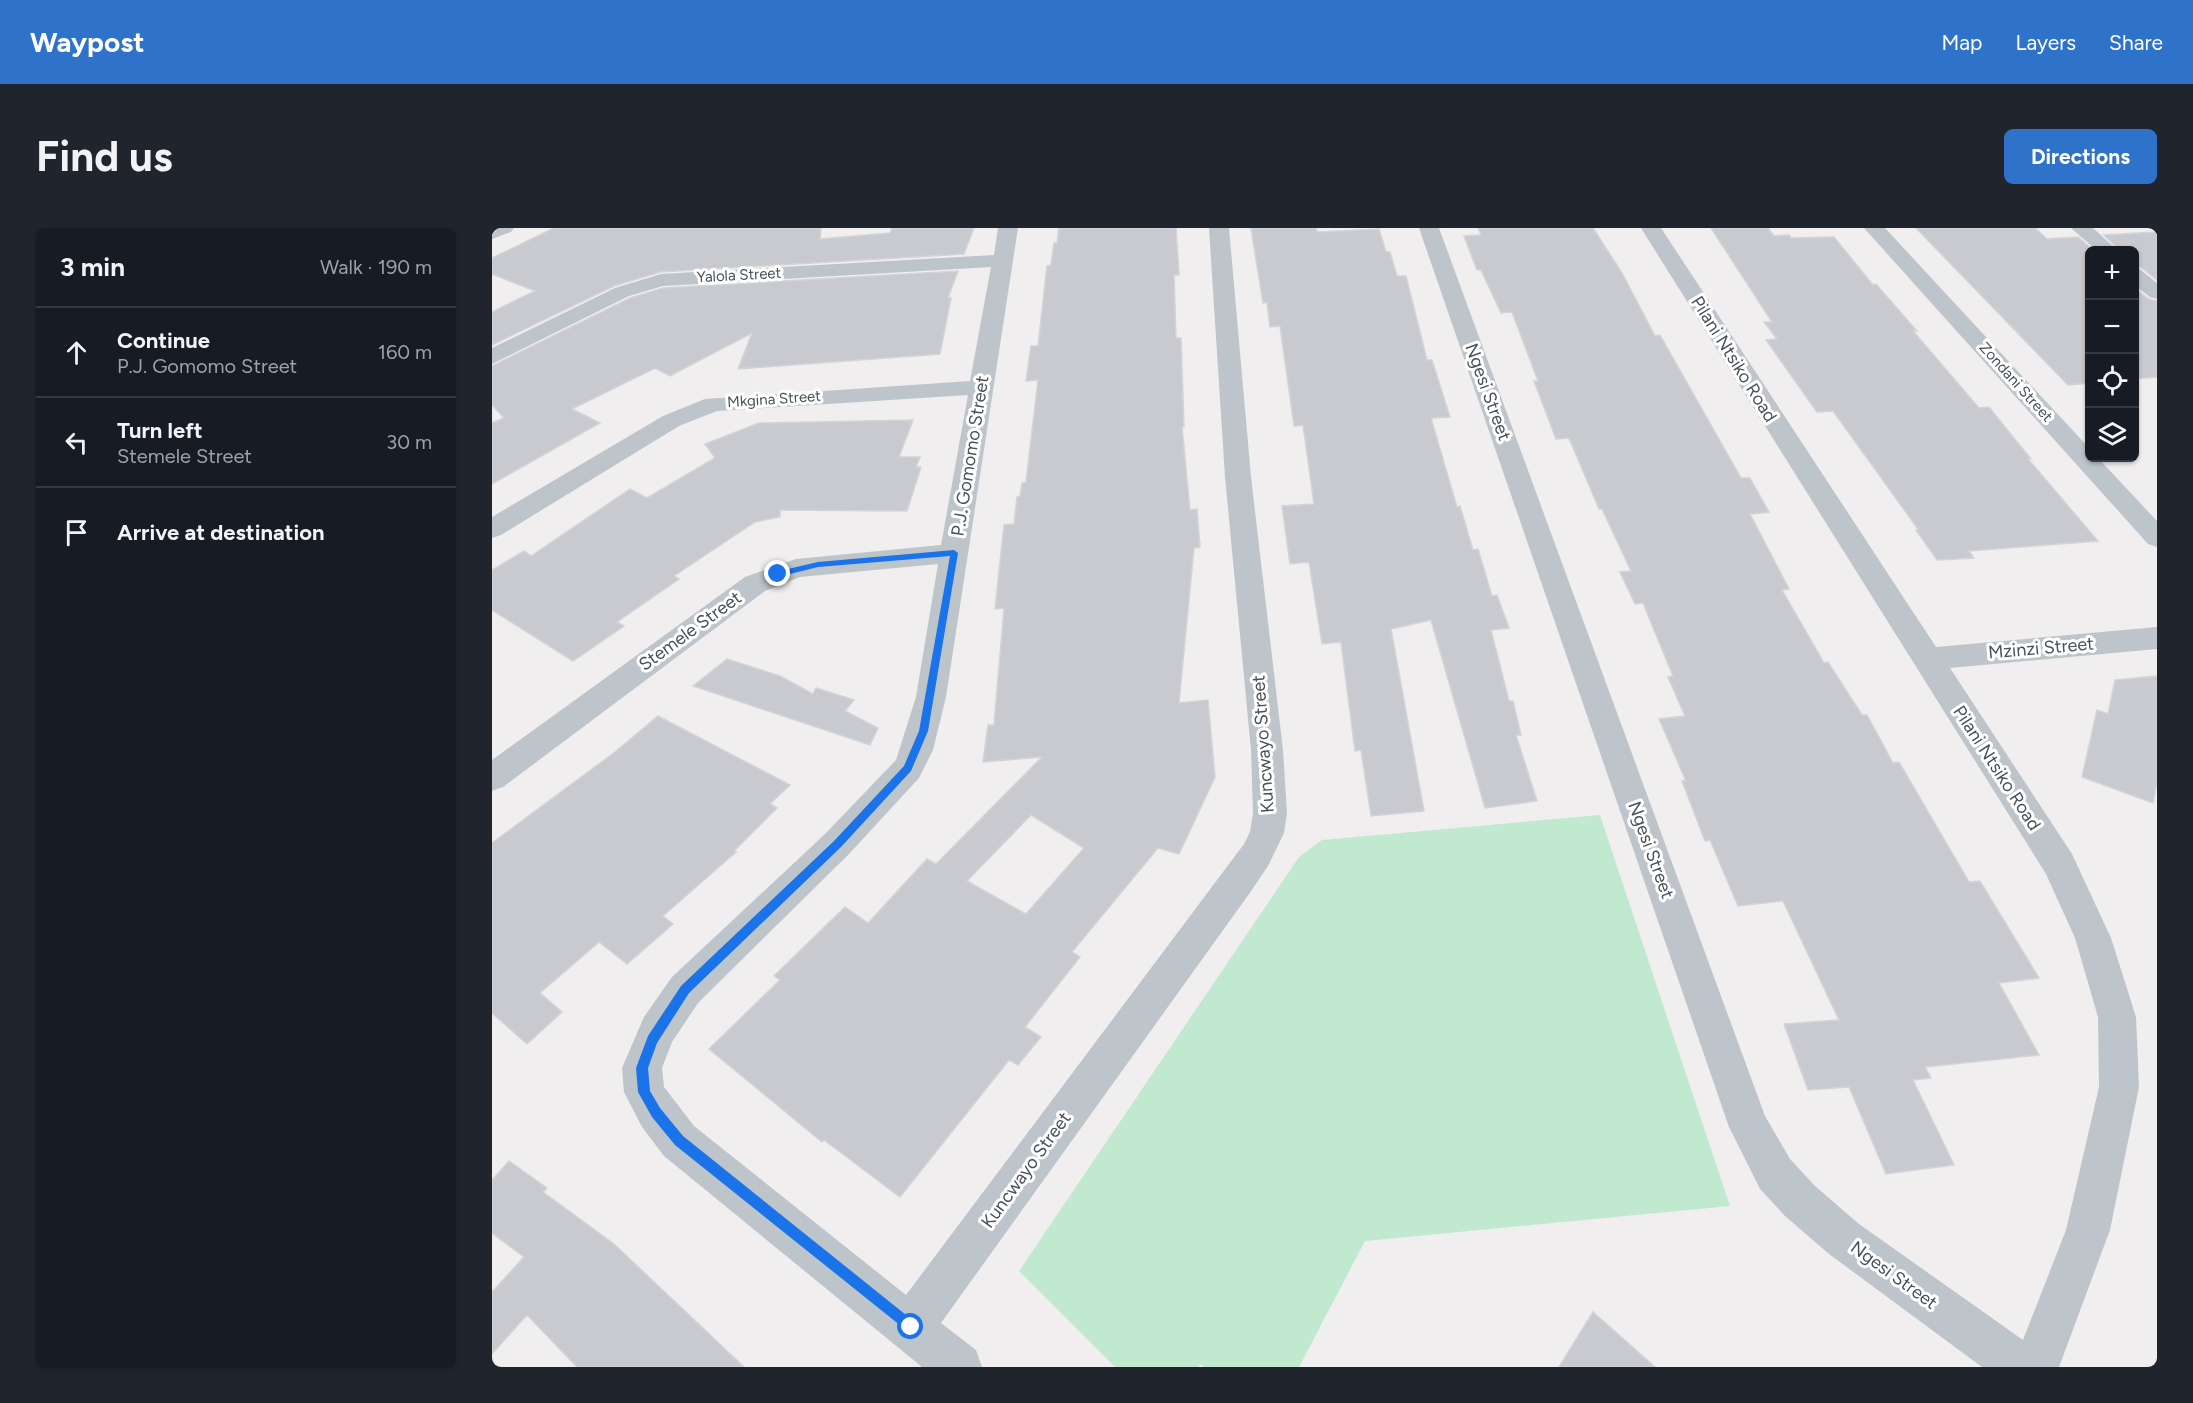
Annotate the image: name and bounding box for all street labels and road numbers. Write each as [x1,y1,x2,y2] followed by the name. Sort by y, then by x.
[696,264,782,286] street label: Yalola Street
[1686,292,1782,426] street label: Pilani Ntsiko Road
[1976,339,2057,426] street label: Zondani Street
[1460,340,1516,444] street label: Ngesi Street
[946,374,994,538] street label: P.J. Gomomo Street
[727,387,822,411] street label: Mkgina Street
[634,586,746,676] street label: Stemele Street
[1987,632,2095,664] street label: Mzinzi Street
[1247,674,1279,814] street label: Kuncwayo Street
[1948,701,2046,835] street label: Pilani Ntsiko Road
[1623,798,1679,902] street label: Ngesi Street
[977,1108,1076,1232] street label: Kuncwayo Street
[1846,1236,1942,1314] street label: Ngesi Street

